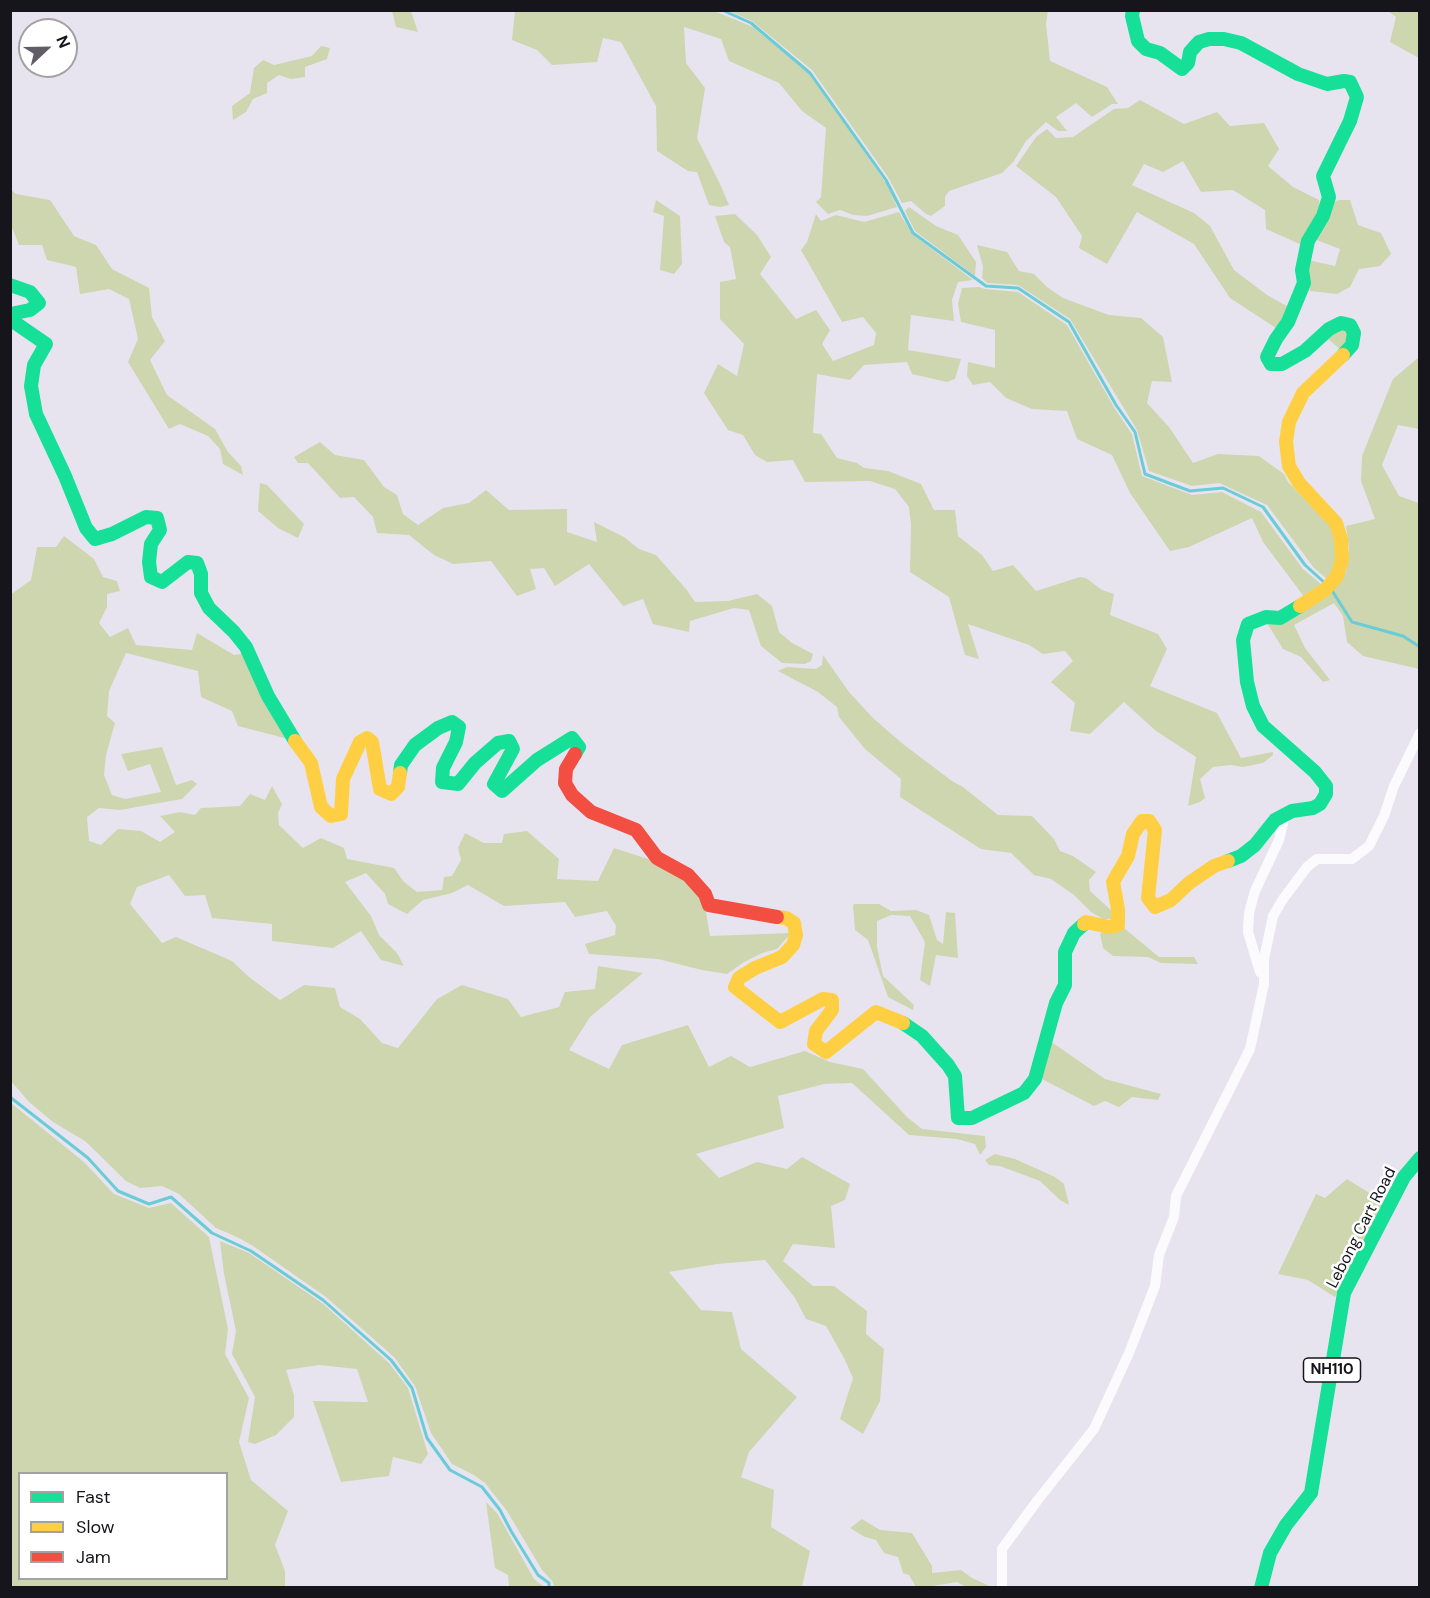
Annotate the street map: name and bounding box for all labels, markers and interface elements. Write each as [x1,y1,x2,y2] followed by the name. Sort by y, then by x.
[18,18,78,78] north arrow
[51,32,75,51] text: N
[1323,1164,1401,1292] street label: Lebong Cart Road
[1304,1358,1360,1382] road number: NH110
[18,1472,228,1580] legend
[76,1485,111,1509] text: Fast
[76,1515,115,1539] text: Slow
[76,1545,111,1569] text: Jam

